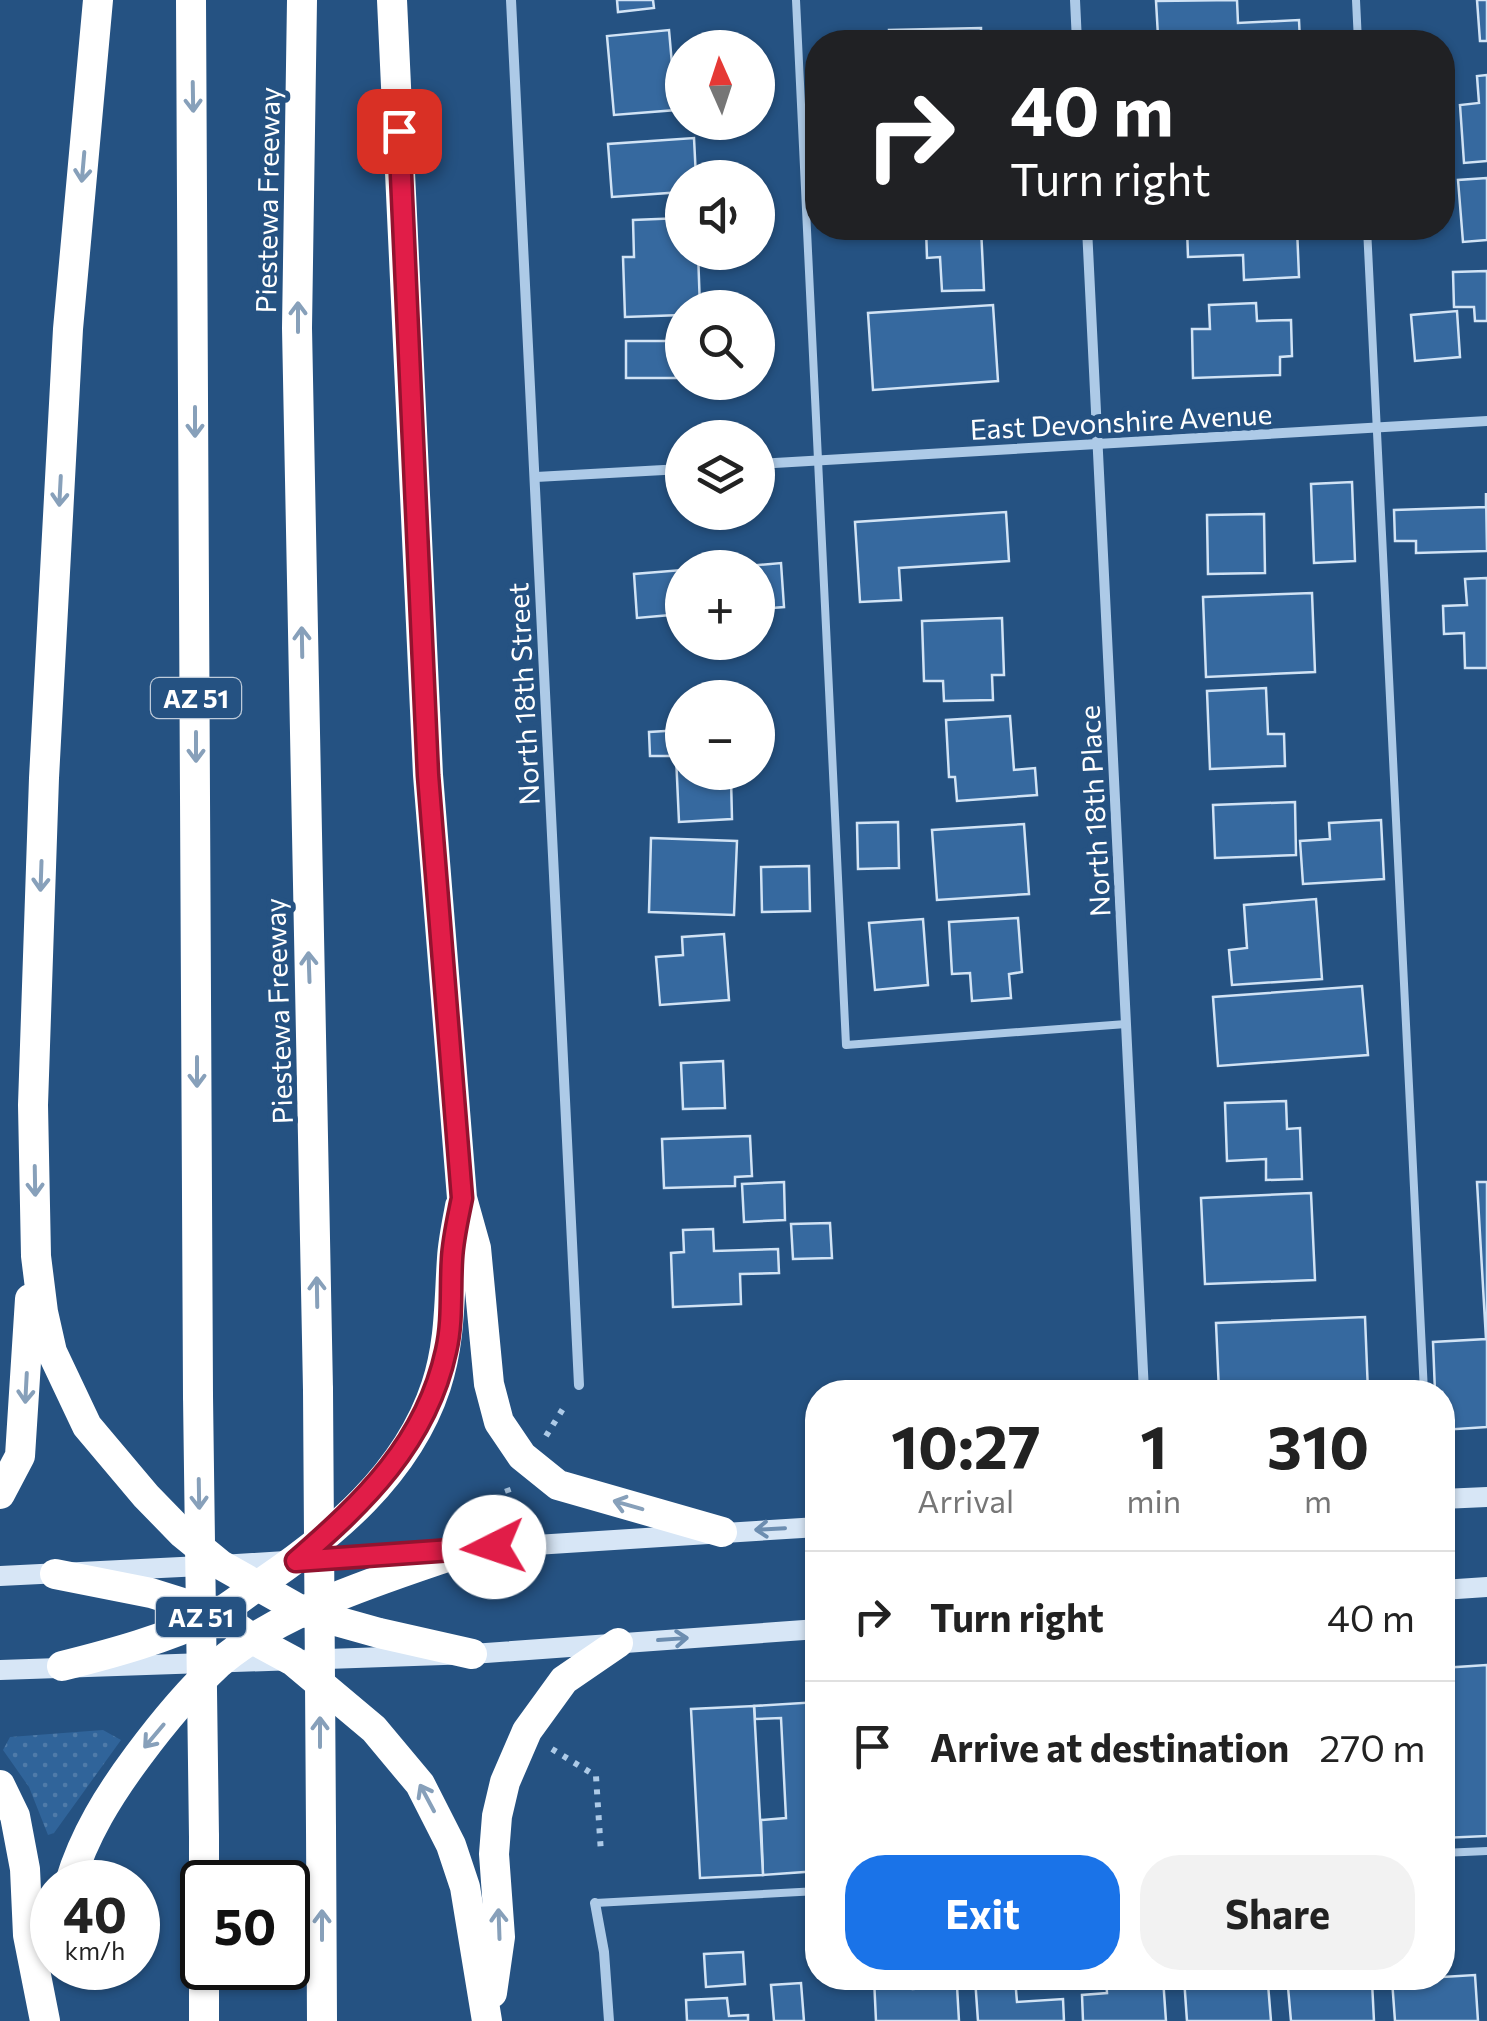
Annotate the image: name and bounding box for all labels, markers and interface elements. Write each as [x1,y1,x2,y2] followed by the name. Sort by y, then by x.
[665,30,775,140] north arrow
[665,30,775,790] map controls
[1010,65,1174,150] text: 40 m
[845,70,975,200] icon: right
[183,81,202,113] one-way arrow
[248,86,286,314] street label: Piestewa Freeway
[357,89,442,174] pin
[372,104,427,159] icon: arrive
[74,150,93,182] one-way arrow
[1010,150,1211,205] text: Turn right
[665,160,775,270] button: sound
[665,290,775,400] button: search
[288,302,307,334] one-way arrow
[969,396,1273,446] street label: East Devonshire Avenue
[186,406,204,438] one-way arrow
[665,420,775,530] button: layers
[50,474,69,506] one-way arrow
[665,550,775,660] button: +
[500,582,546,806] street label: North 18th Street
[292,627,312,660] one-way arrow
[151,678,241,718] road number: AZ 51
[665,680,775,790] button: −
[1071,704,1117,918] street label: North 18th Place
[186,730,206,763] one-way arrow
[31,859,50,891] one-way arrow
[257,897,299,1125] street label: Piestewa Freeway
[300,952,319,984] one-way arrow
[188,1056,206,1088] one-way arrow
[25,1164,44,1196] one-way arrow
[308,1277,326,1310] one-way arrow
[16,1371,35,1403] one-way arrow
[891,1408,1041,1481] text: 10:27
[1140,1408,1167,1481] text: 1
[1267,1408,1369,1481] text: 310
[190,1477,209,1509] one-way arrow
[917,1480,1014,1520] text: Arrival
[1127,1480,1181,1520] text: min
[1304,1480,1332,1520] text: m
[442,1495,546,1599] position arrow
[613,1495,644,1514] one-way arrow
[754,1520,786,1539] one-way arrow
[845,1589,900,1644] icon: right
[930,1593,1104,1640] text: Turn right
[1327,1593,1415,1640] text: 40 m
[156,1597,246,1637] road number: AZ 51
[657,1629,689,1648] one-way arrow
[311,1716,330,1748] one-way arrow
[845,1719,900,1774] icon: arrive
[143,1723,165,1749] one-way arrow
[930,1723,1289,1770] text: Arrive at destination
[1319,1723,1426,1770] text: 270 m
[417,1783,436,1813] one-way arrow
[845,1855,1120,1970] button: Exit
[1140,1855,1415,1970] button: Share
[180,1860,310,1990] speed limit sign: 50
[63,1882,127,1943] text: 40
[489,1909,508,1941] one-way arrow
[312,1910,331,1942] one-way arrow
[65,1935,125,1965] text: km/h

